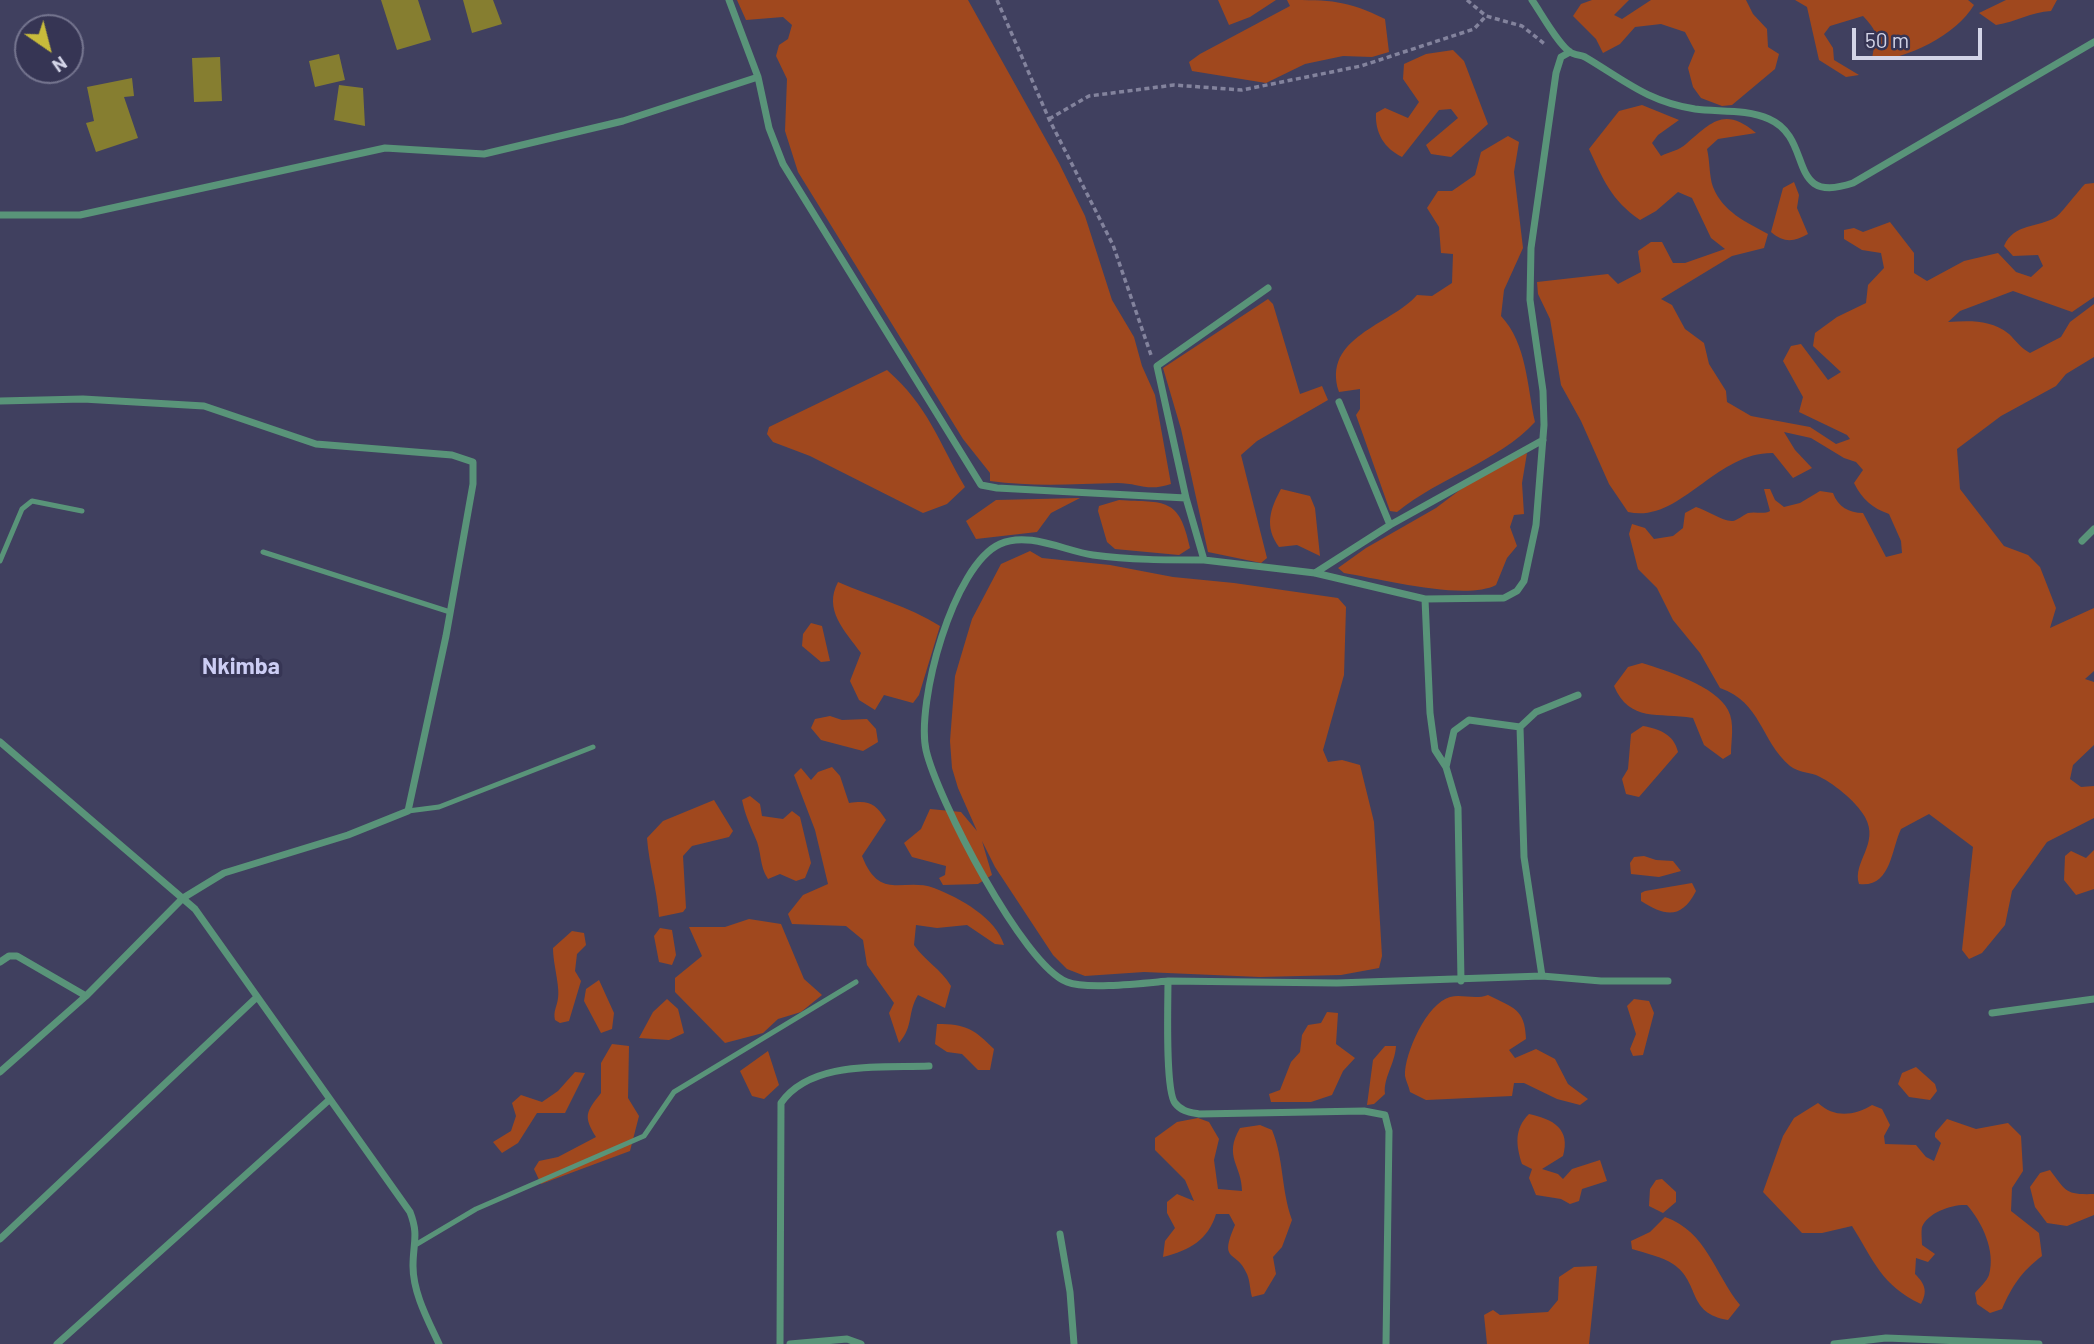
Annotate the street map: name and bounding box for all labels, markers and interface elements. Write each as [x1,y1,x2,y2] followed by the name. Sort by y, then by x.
[14,14,84,84] north arrow
[1856,14,1986,58] scale bar
[1865,27,1909,52] text: 50 m
[48,52,72,78] text: N
[202,652,280,680] district label: Nkimba

